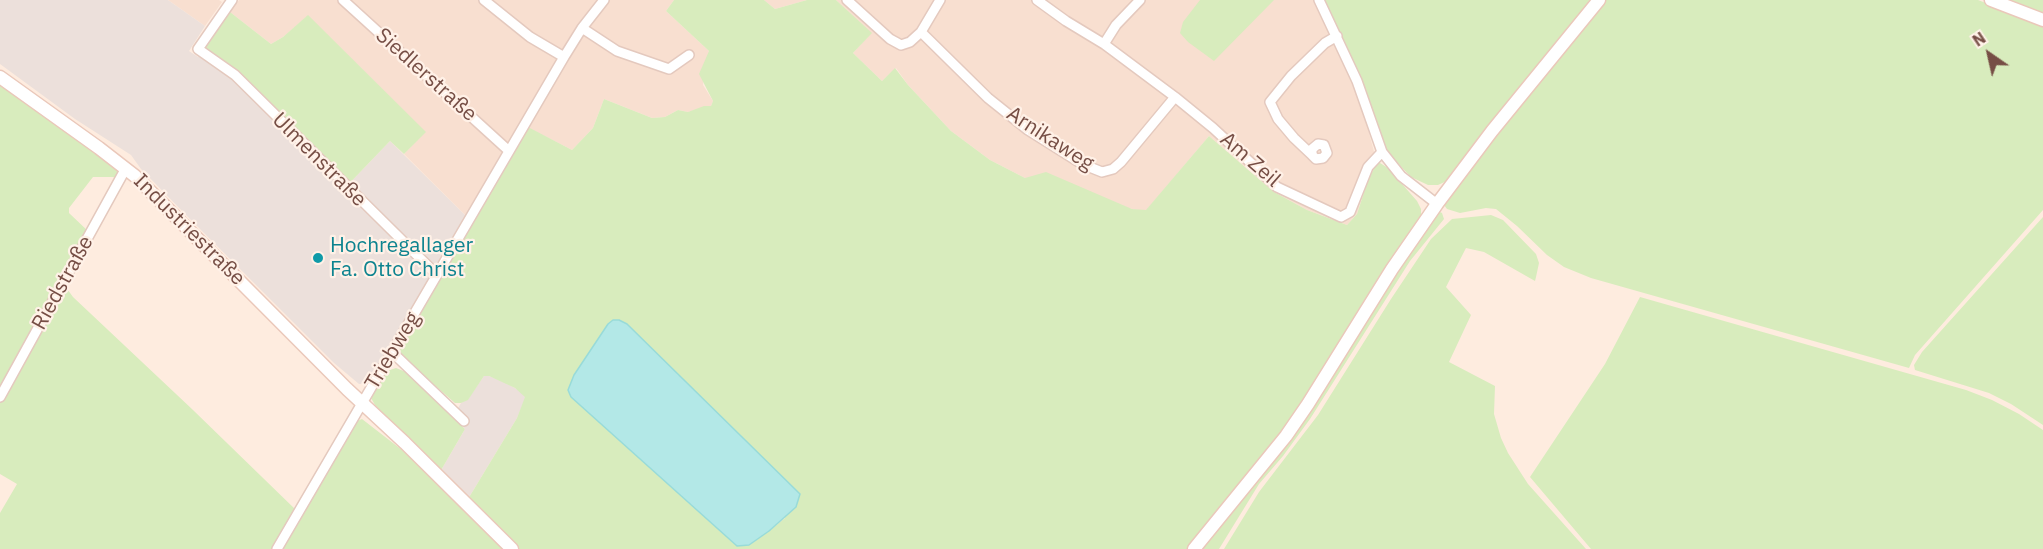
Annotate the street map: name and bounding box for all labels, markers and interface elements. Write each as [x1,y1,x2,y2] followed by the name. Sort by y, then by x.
[370,23,482,127] street label: Siedlerstraße
[1959,24,2019,84] north arrow
[1969,28,1989,51] text: N
[1002,101,1098,177] street label: Arnikaweg
[267,108,371,212] street label: Ulmenstraße
[1215,127,1285,193] street label: Am Zeil
[128,169,250,291] street label: Industriestraße
[27,232,99,334] street label: Riedstraße
[330,233,473,283] place label: Hochregallager Fa. Otto Christ
[311,251,325,265] marker: Hochregallager Fa. Otto Christ
[360,308,426,394] street label: Triebweg

